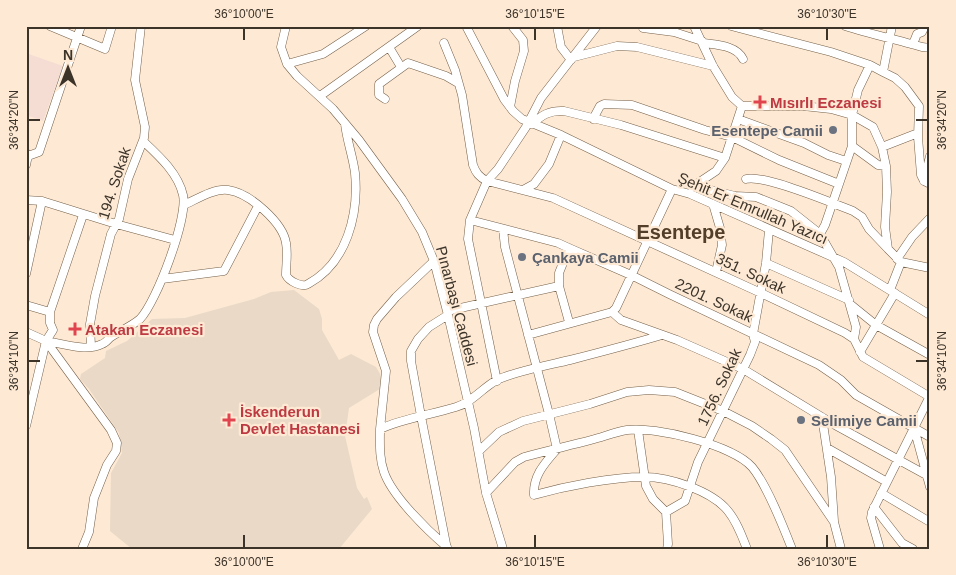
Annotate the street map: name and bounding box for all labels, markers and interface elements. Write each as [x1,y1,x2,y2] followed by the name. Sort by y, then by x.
[214,7,274,21] text: 36°10'00"E
[505,7,565,21] text: 36°10'15"E
[797,7,857,21] text: 36°10'30"E
[42,42,92,92] north arrow
[63,47,73,63] text: N
[7,90,21,150] text: 36°34'20"N
[935,90,949,150] text: 36°34'20"N
[770,94,882,111] place label: Mısırlı Eczanesi
[754,96,766,108] marker: Mısırlı Eczanesi
[711,122,823,139] place label: Esentepe Camii
[827,124,839,136] marker: Esentepe Camii
[94,144,134,221] street label: 194. Sokak
[675,169,831,247] street label: Şehit Er Emrullah Yazıcı
[637,221,725,243] district label: Esentepe
[433,244,481,368] street label: Pınarbaşı Caddesi
[532,249,639,266] place label: Çankaya Camii
[713,249,789,297] street label: 351. Sokak
[516,251,528,263] marker: Çankaya Camii
[673,275,756,326] street label: 2201. Sokak
[85,321,203,338] place label: Atakan Eczanesi
[69,323,81,335] marker: Atakan Eczanesi
[7,331,21,391] text: 36°34'10"N
[935,331,949,391] text: 36°34'10"N
[694,345,745,428] street label: 1756. Sokak
[240,403,360,437] place label: İskenderun Devlet Hastanesi
[811,412,917,429] place label: Selimiye Camii
[222,413,236,427] marker: İskenderun Devlet Hastanesi
[795,414,807,426] marker: Selimiye Camii
[214,555,274,569] text: 36°10'00"E
[505,555,565,569] text: 36°10'15"E
[797,555,857,569] text: 36°10'30"E

